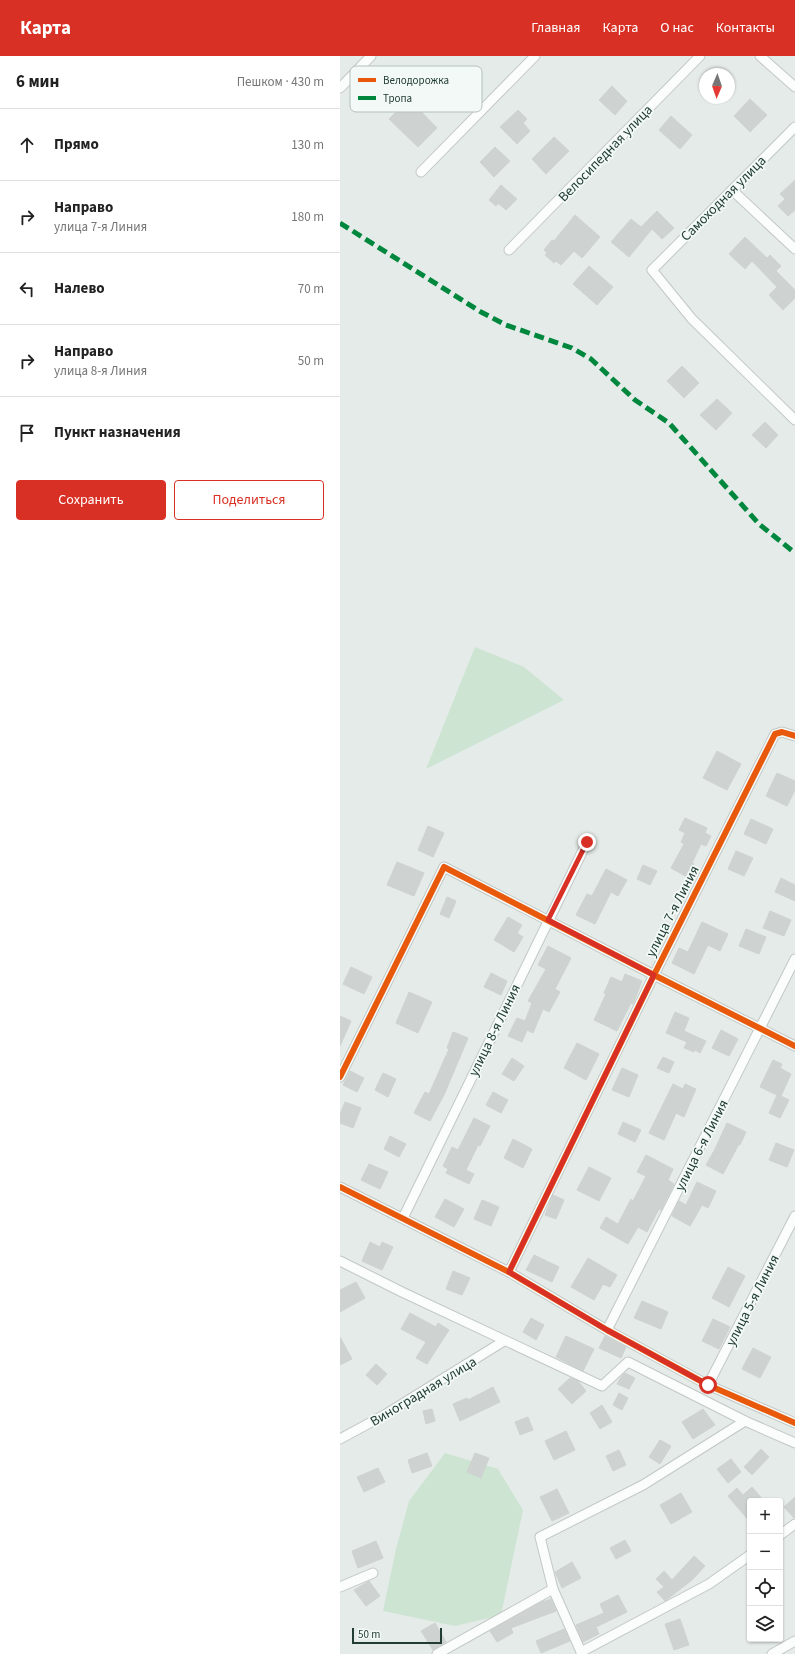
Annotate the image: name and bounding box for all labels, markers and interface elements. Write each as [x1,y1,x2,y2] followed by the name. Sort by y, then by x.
[20,15,71,42] text: Карта
[531,18,580,38] text: Главная
[602,18,638,38] text: Карта
[660,18,694,38] text: О нас
[716,18,775,38] text: Контакты
[350,66,482,112] legend
[699,68,735,104] north arrow
[16,70,59,94] text: 6 мин
[237,73,324,91] text: Пешком · 430 m
[383,73,449,88] text: Велодорожка
[383,91,412,106] text: Тропа
[554,101,657,207] street label: Велосипедная улица
[16,134,38,156] icon: ahead
[54,134,99,155] text: Прямо
[291,136,324,154] text: 130 m
[676,151,771,246] street label: Самоходная улица
[54,197,113,218] text: Направо
[16,206,38,228] icon: right
[291,208,324,226] text: 180 m
[54,218,147,236] text: улица 7-я Линия
[16,278,38,300] icon: left
[54,278,105,299] text: Налево
[298,280,324,298] text: 70 m
[54,341,113,362] text: Направо
[16,350,38,372] icon: right
[298,352,324,370] text: 50 m
[54,362,147,380] text: улица 8-я Линия
[16,422,38,444] icon: arrive
[54,422,181,443] text: Пункт назначения
[16,480,166,520] button: Сохранить
[174,480,324,520] button: Поделиться
[578,833,596,851] route end
[641,862,705,961] street label: улица 7-я Линия
[464,981,526,1080] street label: улица 8-я Линия
[670,1096,734,1195] street label: улица 6-я Линия
[721,1251,785,1350] street label: улица 5-я Линия
[366,1352,481,1432] street label: Виноградная улица
[699,1376,717,1394] route start
[747,1498,783,1642] map controls
[747,1498,783,1534] button: +
[747,1534,783,1570] button: −
[747,1570,783,1606] button: locate
[747,1606,783,1642] button: layers
[352,1626,442,1645] scale bar
[358,1627,380,1642] text: 50 m

